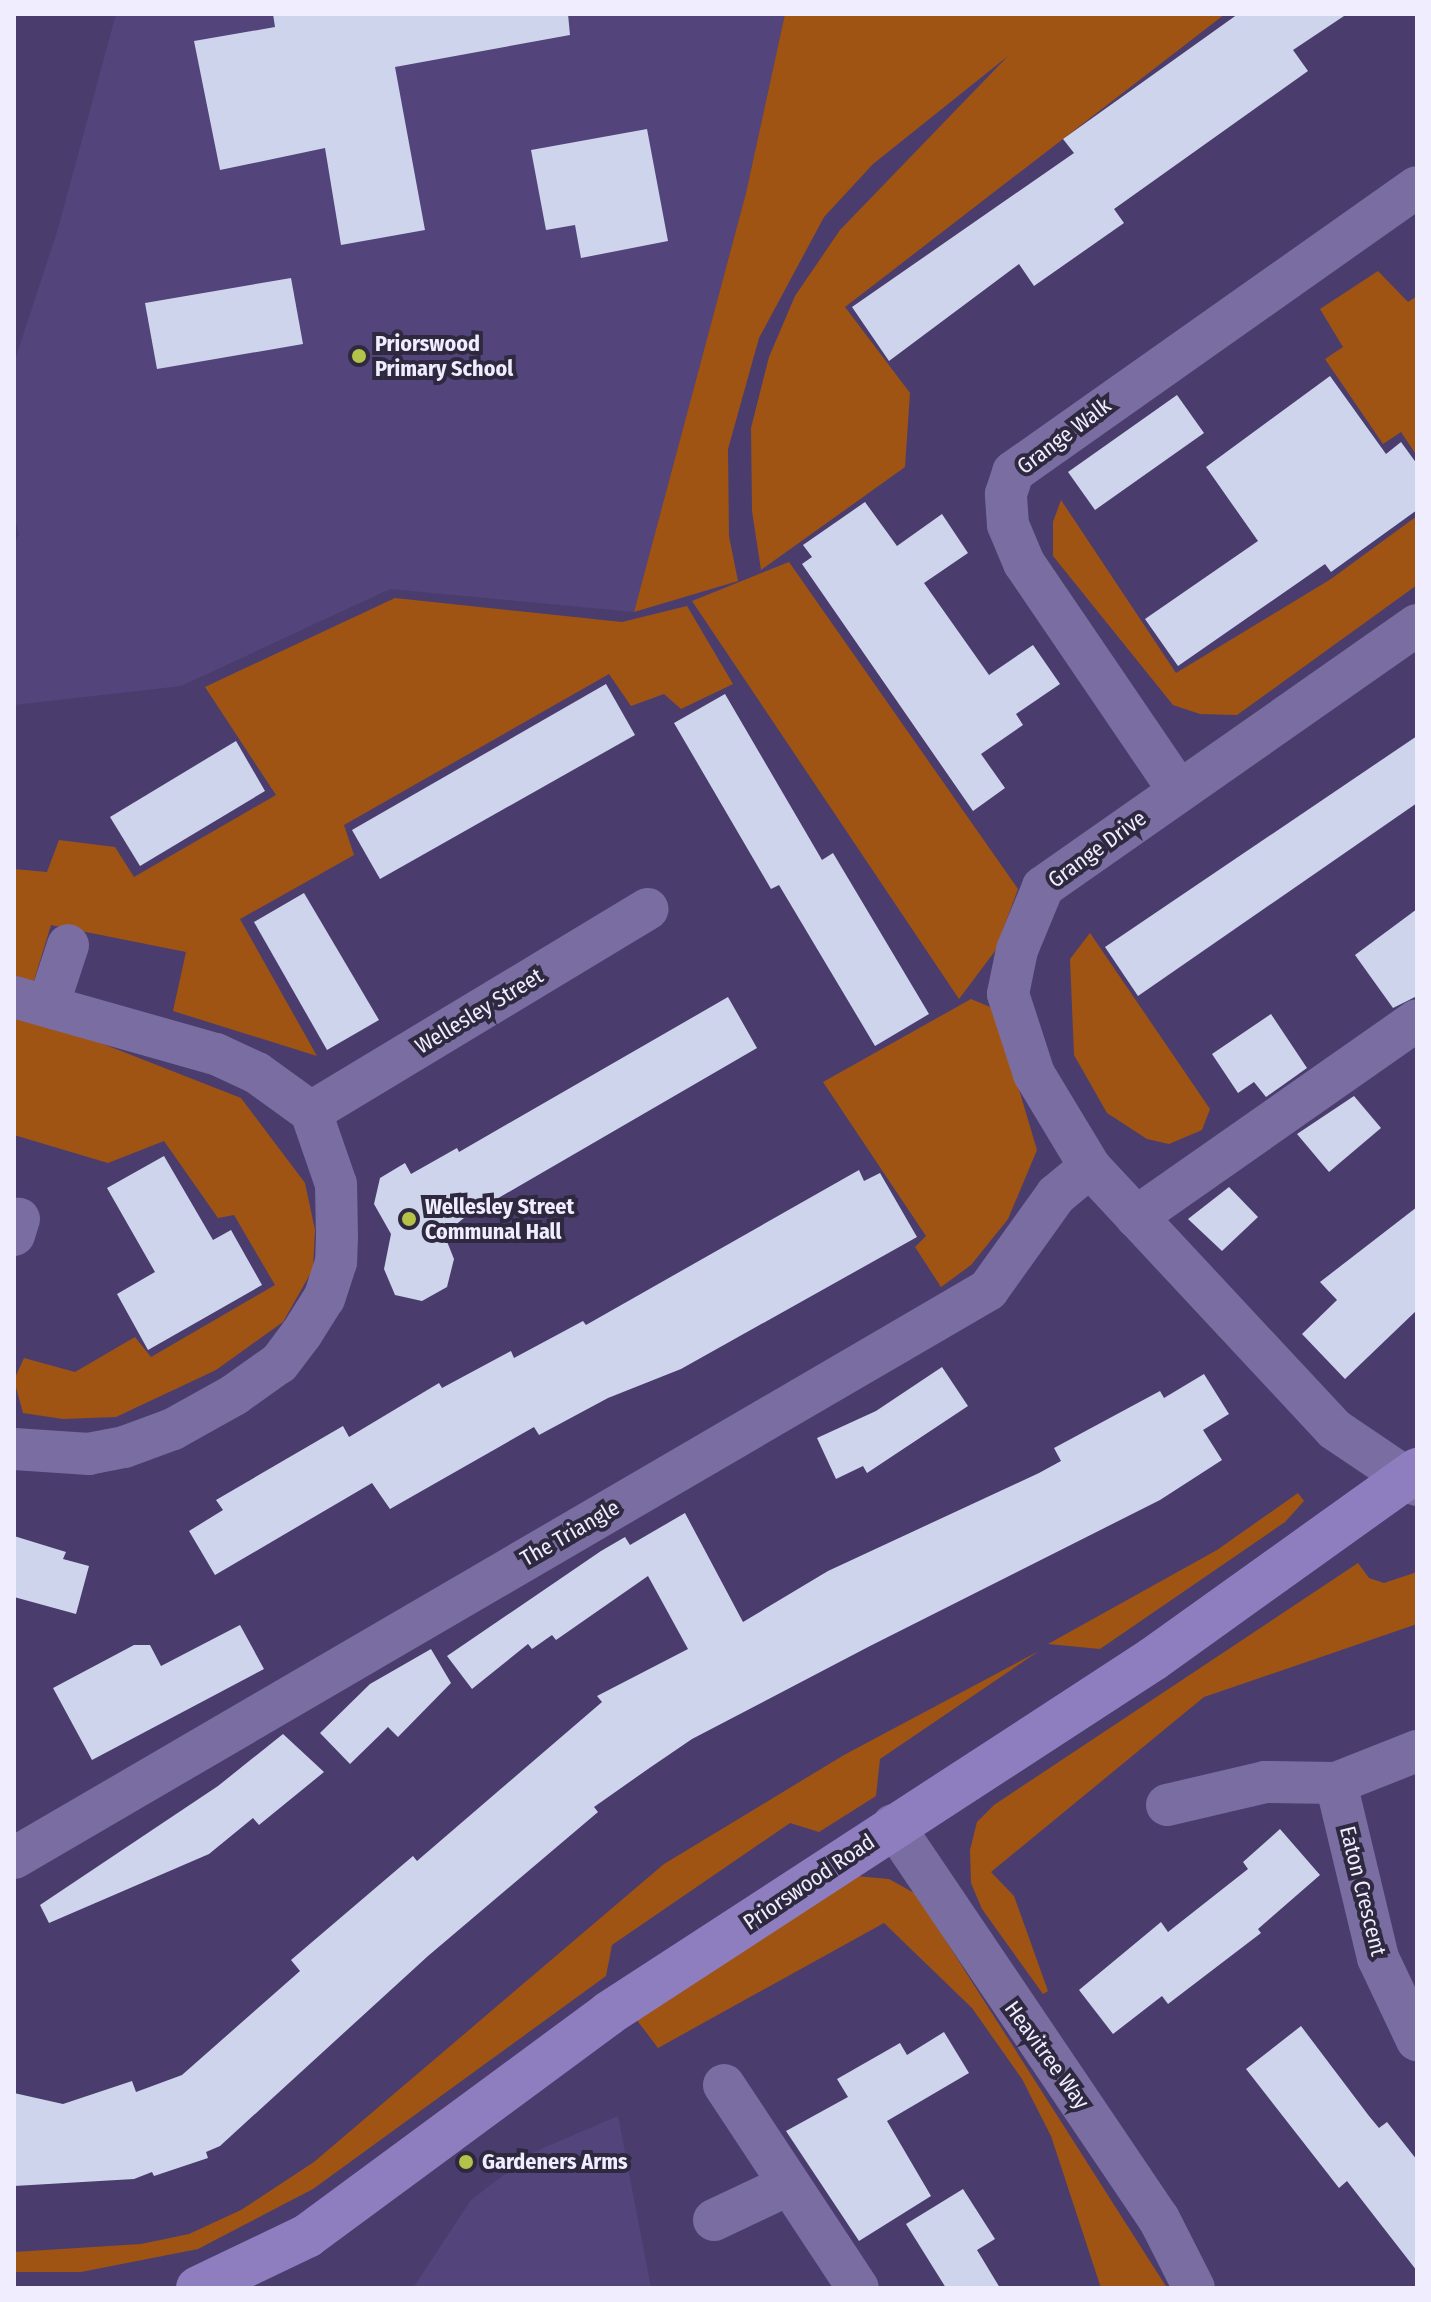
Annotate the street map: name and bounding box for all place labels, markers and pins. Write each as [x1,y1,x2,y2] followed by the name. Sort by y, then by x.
[375,330,513,382] place label: Priorswood Primary School
[350,347,368,365] marker: Priorswood Primary School
[425,1193,574,1244] place label: Wellesley Street Communal Hall
[400,1210,418,1228] marker: Wellesley Street Communal Hall
[482,2149,628,2175] place label: Gardeners Arms
[457,2153,475,2171] marker: Gardeners Arms

